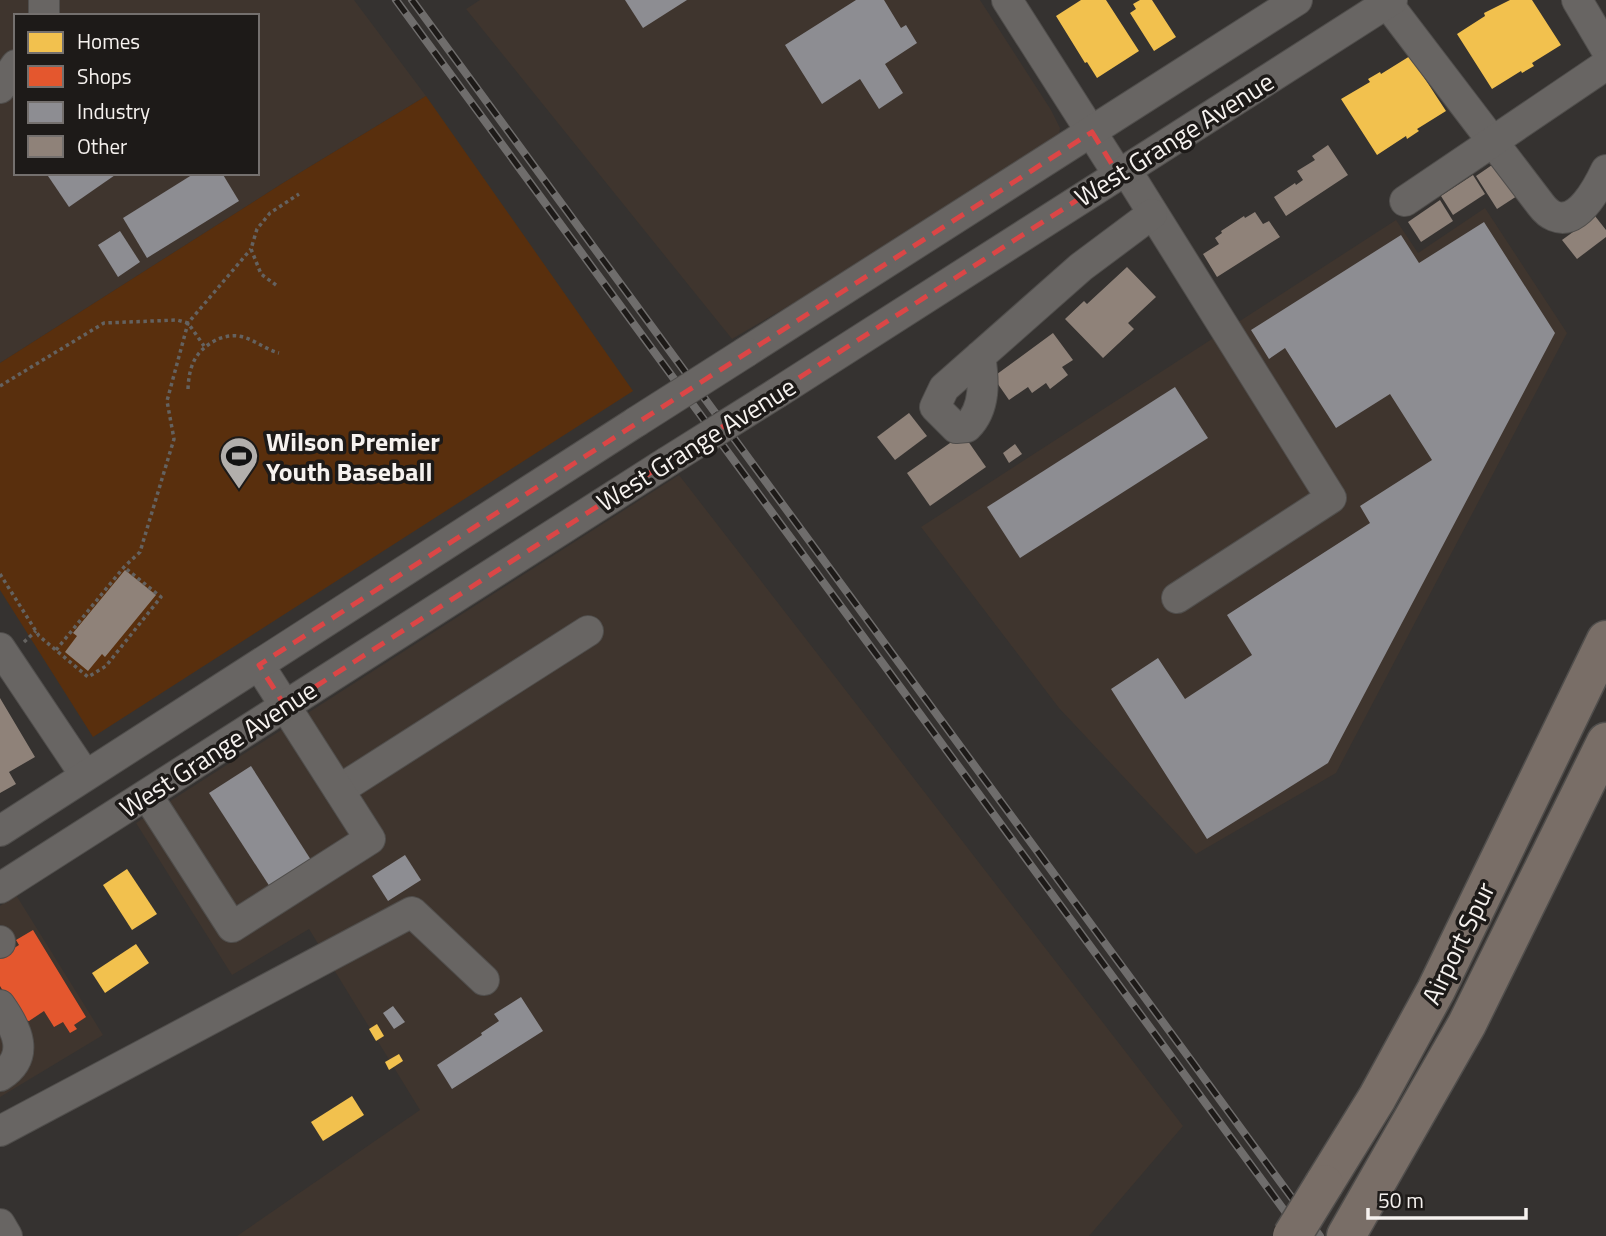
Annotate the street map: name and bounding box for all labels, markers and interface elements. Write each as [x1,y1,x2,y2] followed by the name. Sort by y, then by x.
[14,14,259,175] legend
[77,25,140,57] text: Homes
[77,60,132,92] text: Shops
[1067,62,1281,216] street label: West Grange Avenue
[77,95,150,127] text: Industry
[77,130,127,162] text: Other
[589,367,803,521] street label: West Grange Avenue
[266,422,440,491] place label: Wilson Premier Youth Baseball
[218,435,260,490] sports icon: Wilson Premier Youth Baseball
[112,671,324,827] street label: West Grange Avenue
[1412,875,1504,1011] street label: Airport Spur
[1368,1176,1526,1220] scale bar
[1378,1184,1424,1216] text: 50 m

